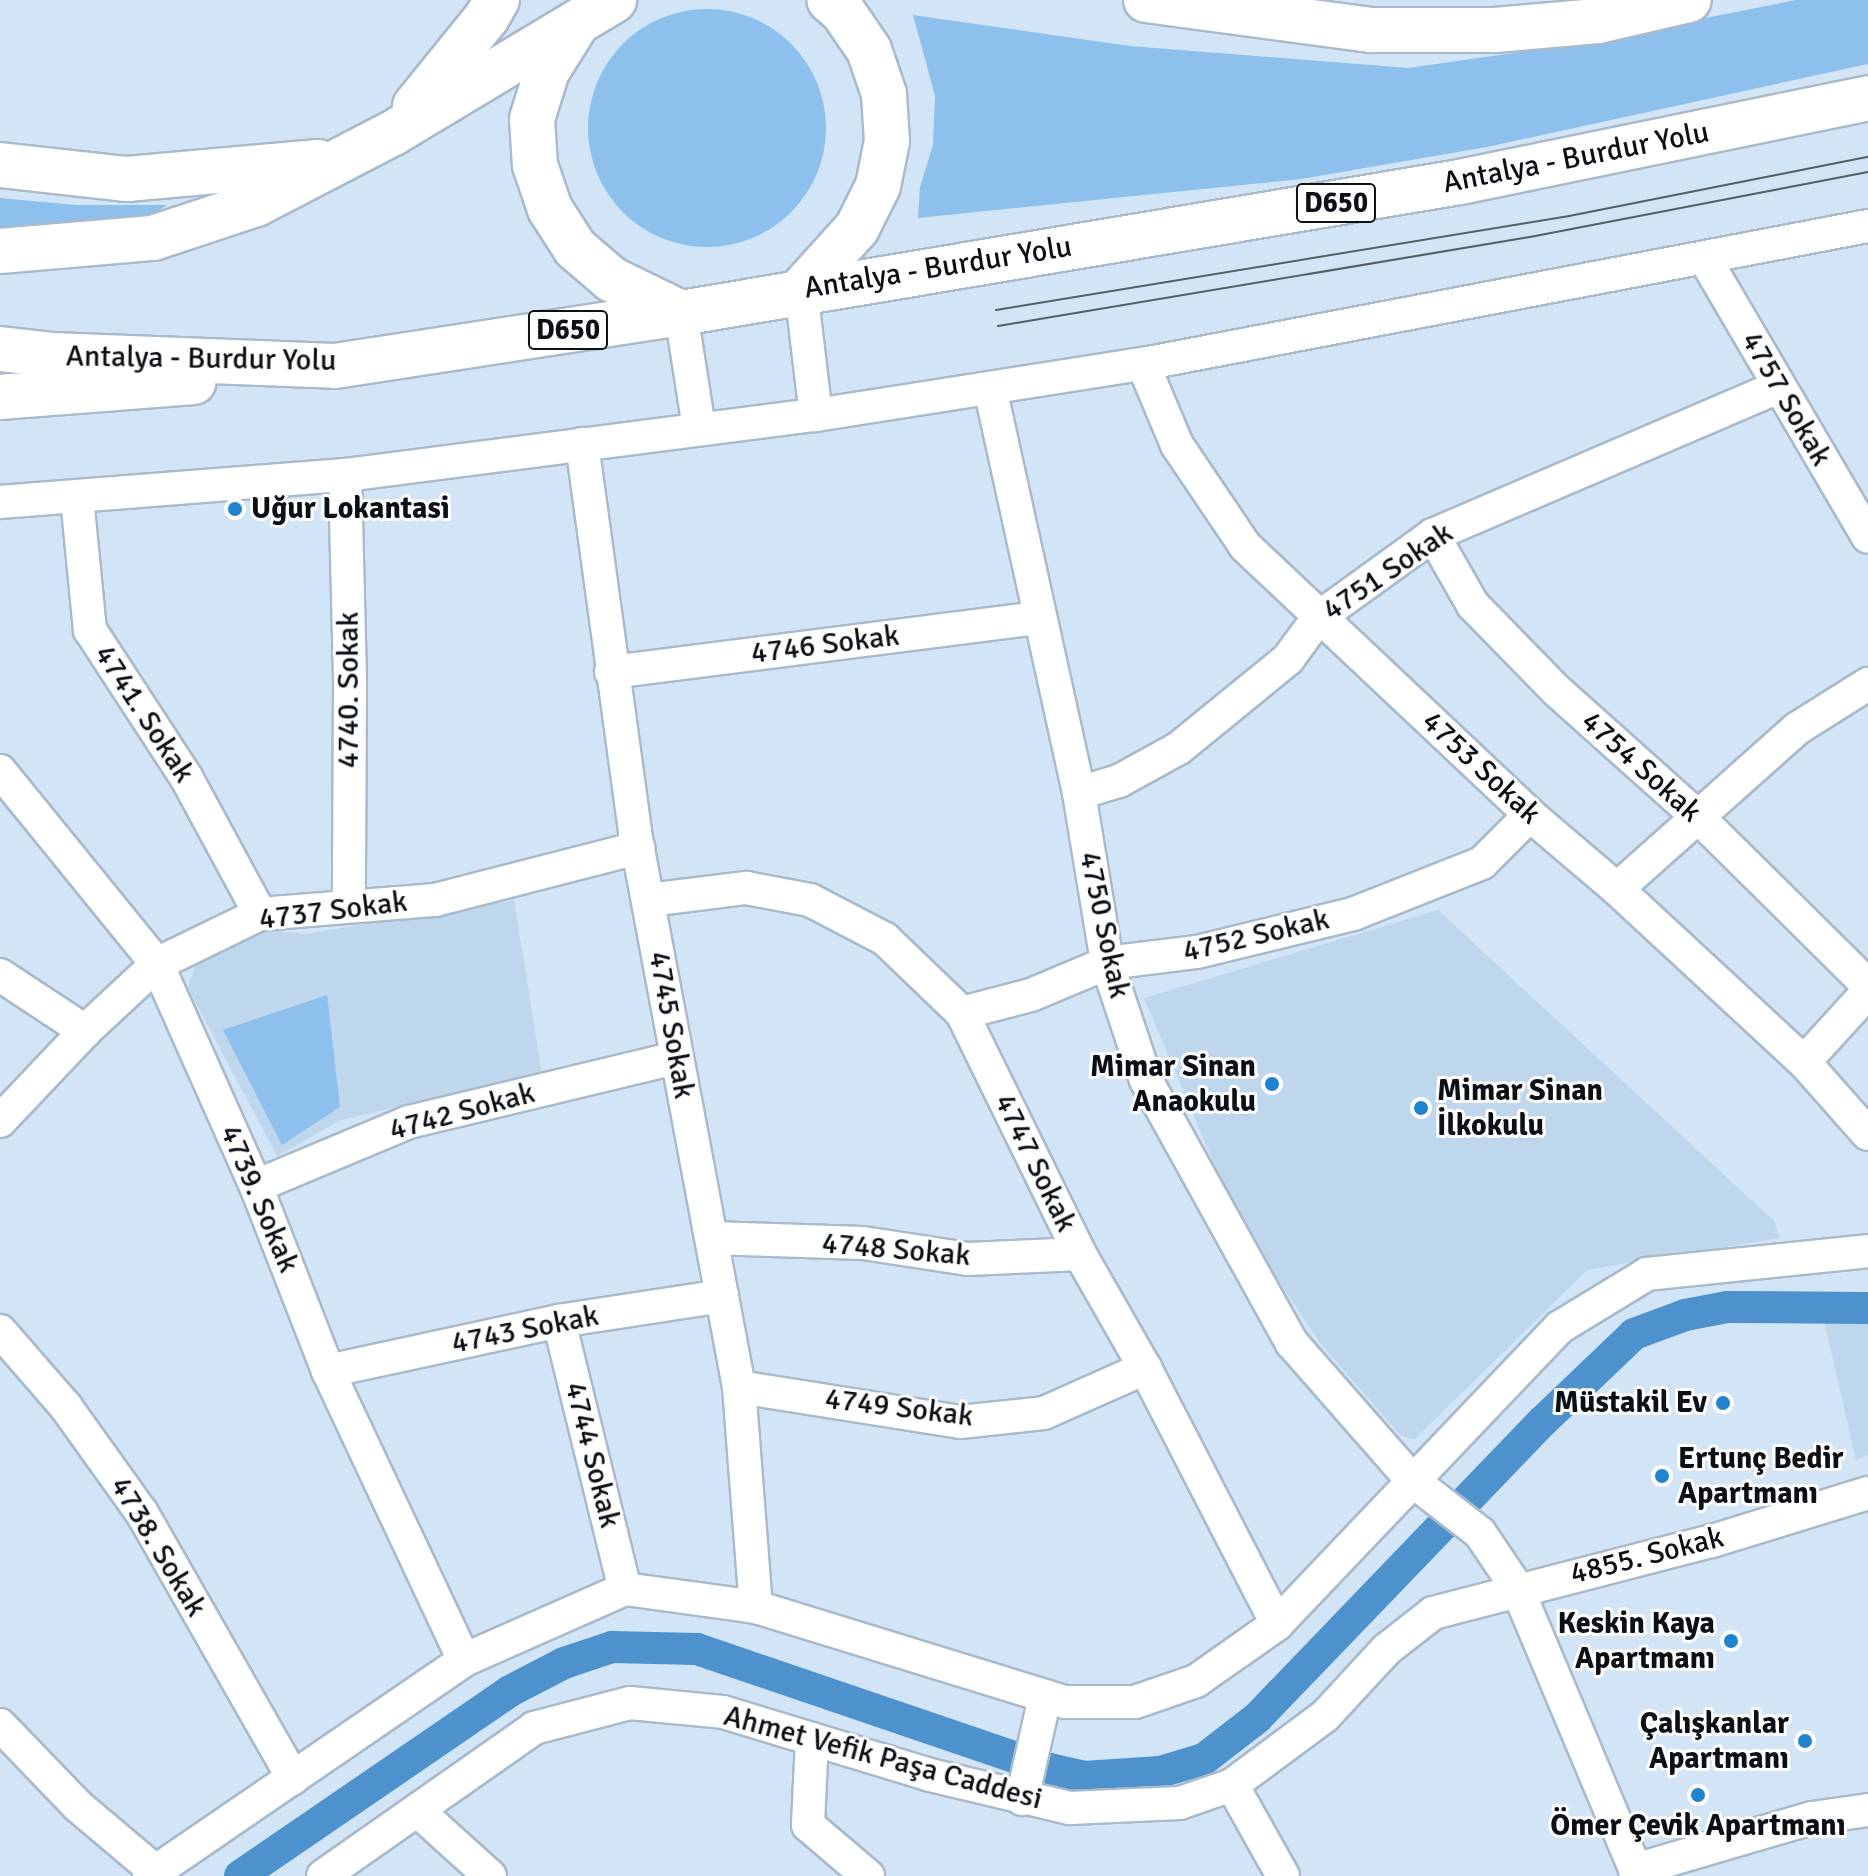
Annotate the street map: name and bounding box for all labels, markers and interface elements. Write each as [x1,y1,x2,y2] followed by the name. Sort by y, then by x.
[1440,115,1712,201] street label: Antalya - Burdur Yolu
[1294,179,1378,227] road number: D650
[802,229,1074,307] street label: Antalya - Burdur Yolu
[526,306,610,354] road number: D650
[1733,325,1839,473] street label: 4757 Sokak
[65,339,337,379] street label: Antalya - Burdur Yolu
[251,491,450,527] place label: Uğur Lokantasi
[226,500,244,518] marker: Uğur Lokantasi
[1316,515,1460,629] street label: 4751 Sokak
[331,612,367,768] street label: 4740. Sokak
[749,618,901,672] street label: 4746 Sokak
[86,638,202,790] street label: 4741. Sokak
[1414,704,1548,832] street label: 4753 Sokak
[1574,704,1708,830] street label: 4754 Sokak
[1071,848,1137,1002] street label: 4750 Sokak
[257,884,409,938] street label: 4737 Sokak
[1179,902,1333,970] street label: 4752 Sokak
[640,949,702,1101] street label: 4745 Sokak
[1090,1049,1256,1120] place label: Mimar Sinan Anaokulu
[1437,1073,1603,1144] place label: Mimar Sinan İlkokulu
[385,1075,539,1149] street label: 4742 Sokak
[1263,1075,1281,1093] marker: Mimar Sinan Anaokulu
[986,1088,1084,1238] street label: 4747 Sokak
[1412,1099,1430,1117] marker: Mimar Sinan İlkokulu
[212,1120,306,1278] street label: 4739. Sokak
[820,1226,972,1274] street label: 4748 Sokak
[448,1298,602,1362] street label: 4743 Sokak
[557,1378,627,1532] street label: 4744 Sokak
[823,1381,975,1435] street label: 4749 Sokak
[1554,1385,1707,1421] place label: Müstakil Ev
[1714,1394,1732,1412] marker: Müstakil Ev
[1678,1441,1843,1512] place label: Ertunç Bedir Apartmanı
[1653,1467,1671,1485] marker: Ertunç Bedir Apartmanı
[102,1471,214,1623] street label: 4738. Sokak
[1567,1520,1727,1592] street label: 4855. Sokak
[1558,1606,1715,1676] place label: Keskin Kaya Apartmanı
[1722,1632,1740,1650] marker: Keskin Kaya Apartmanı
[720,1698,1046,1818] street label: Ahmet Vefik Paşa Caddesi
[1640,1706,1789,1776] place label: Çalışkanlar Apartmanı
[1796,1732,1814,1750] marker: Çalışkanlar Apartmanı
[1689,1786,1707,1804] marker: Ömer Çevik Apartmanı
[1550,1808,1846,1844] place label: Ömer Çevik Apartmanı

